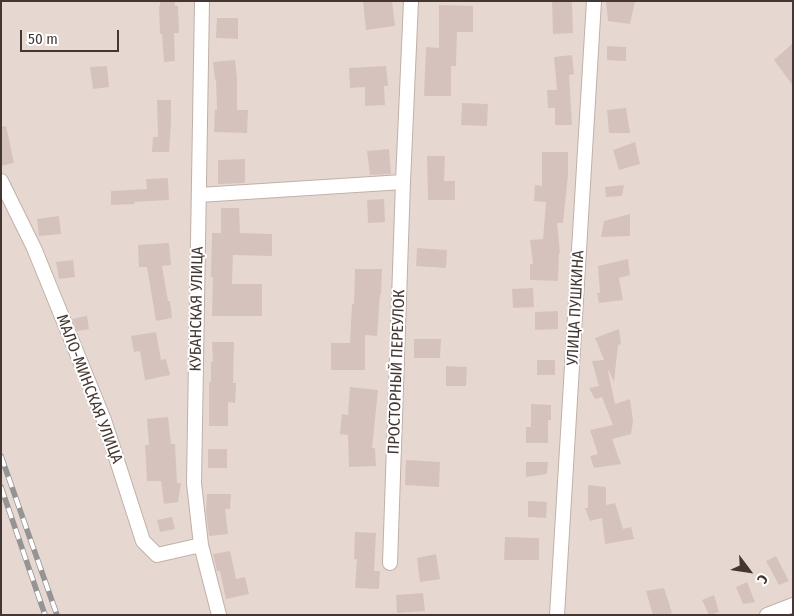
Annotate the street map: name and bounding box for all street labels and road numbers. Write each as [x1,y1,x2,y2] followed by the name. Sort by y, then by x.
[186,246,208,372] street label: КУБАНСКАЯ УЛИЦА
[563,250,589,366] street label: УЛИЦА ПУШКИНА
[385,289,409,455] street label: ПРОСТОРНЫЙ ПЕРЕУЛОК
[52,312,126,466] street label: МАЛО-МИНСКАЯ УЛИЦА

